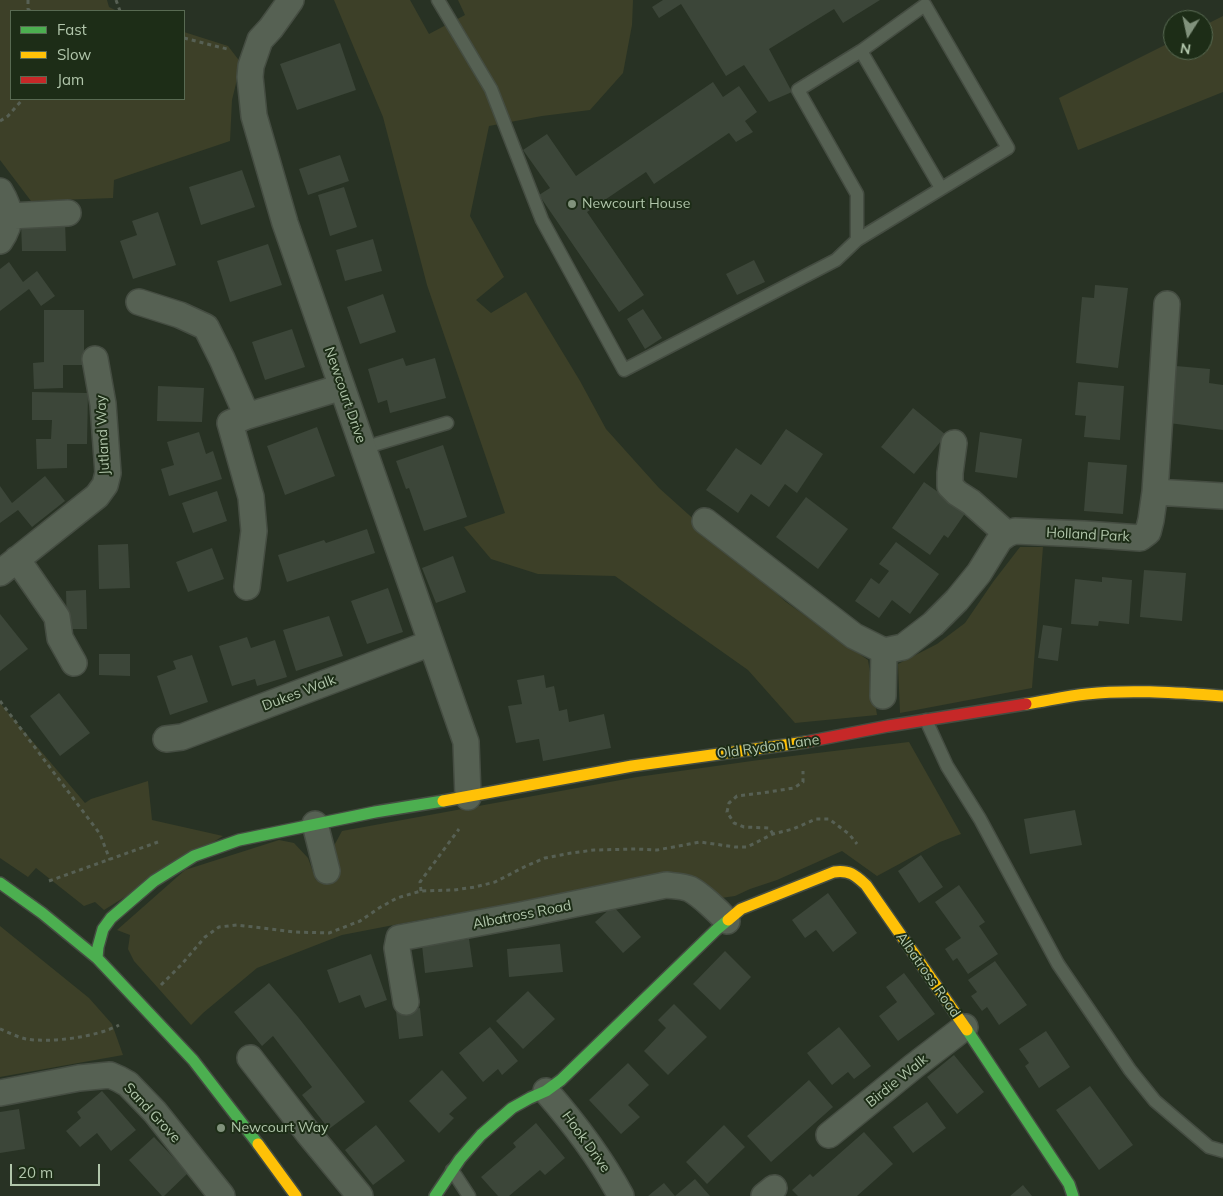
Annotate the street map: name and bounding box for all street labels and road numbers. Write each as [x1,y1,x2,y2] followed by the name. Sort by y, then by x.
[321,345,369,445] street label: Newcourt Drive
[93,395,113,475] street label: Jutland Way
[1046,524,1130,546] street label: Holland Park
[260,671,338,715] street label: Dukes Walk
[716,731,820,763] street label: Old Rydon Lane
[471,897,573,933] street label: Albatross Road
[892,929,964,1021] street label: Albatross Road
[863,1051,931,1111] street label: Birdie Walk
[120,1080,184,1146] street label: Sand Grove
[558,1108,614,1176] street label: Hook Drive

